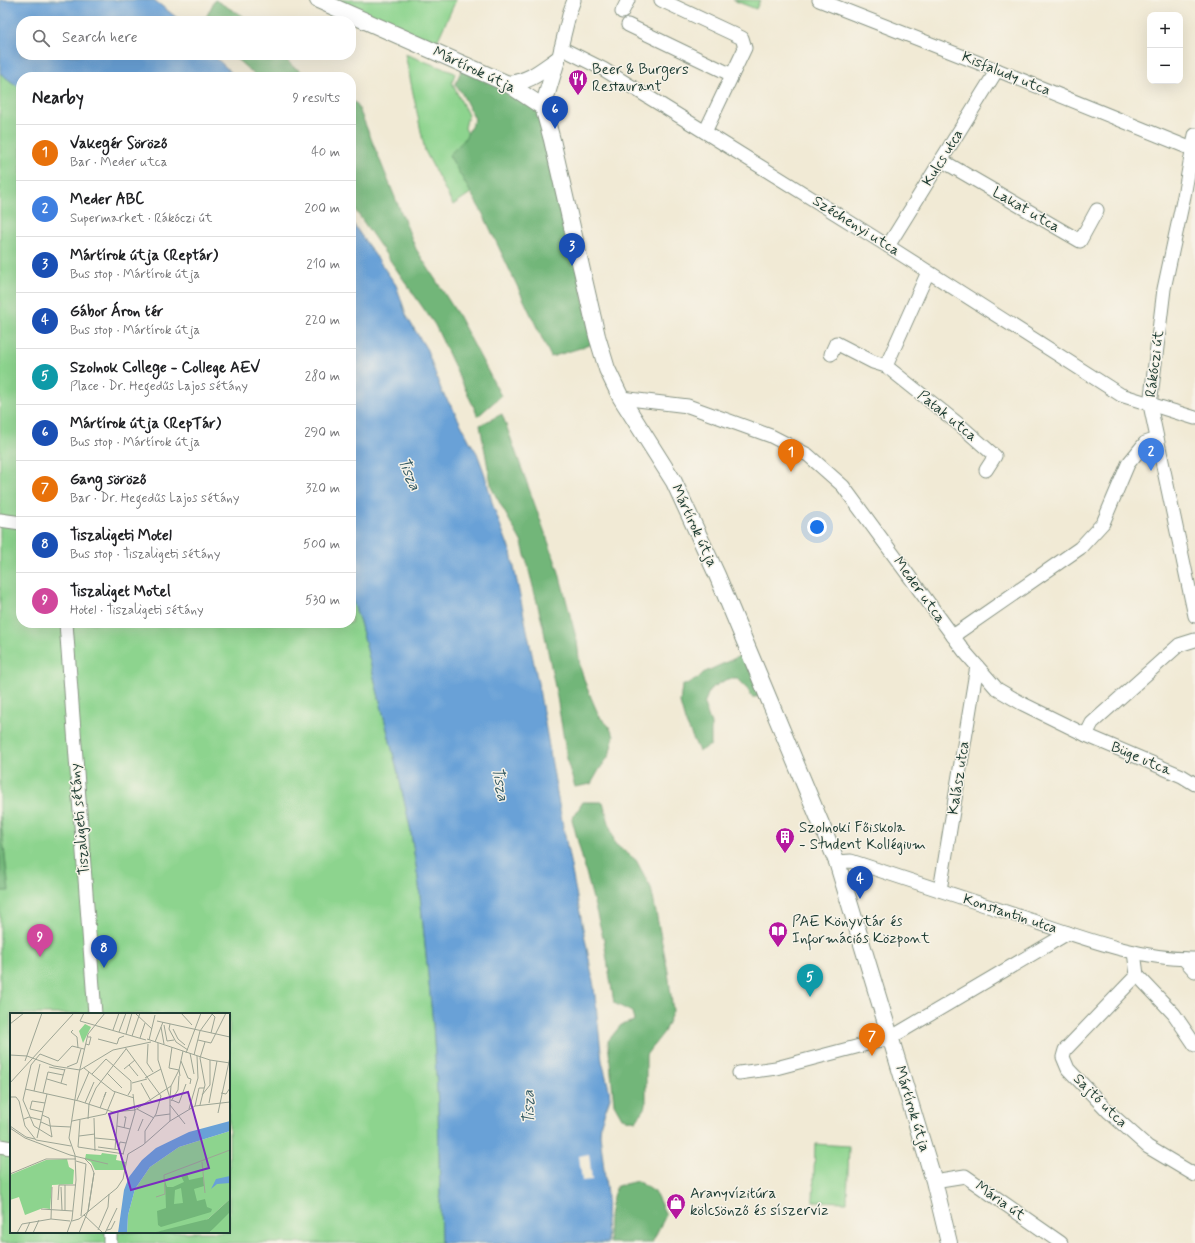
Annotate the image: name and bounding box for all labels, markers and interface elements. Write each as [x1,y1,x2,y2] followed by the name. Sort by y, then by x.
[1147,12,1183,84] map controls
[1147,12,1183,48] button: +
[16,16,356,60] search box
[30,27,52,49] icon: search
[62,28,138,48] text: Search here
[429,42,519,98] street label: Mártírok útja
[959,47,1053,101] street label: Kisfaludy utca
[1147,48,1183,84] button: −
[592,60,689,97] place label: Beer & Burgers Restaurant
[567,68,589,96] restaurant icon: Beer & Burgers Restaurant
[32,87,84,109] text: Nearby
[293,90,340,107] text: 9 results
[542,96,568,129] pin: 6
[918,126,968,190] street label: Kulcs utca
[70,134,167,154] text: Vakegér Söröző
[42,144,48,161] text: 1
[311,144,340,161] text: 40 m
[70,154,167,171] text: Bar · Meder utca
[989,183,1064,238] street label: Lakat utca
[70,190,144,210] text: Meder ABC
[808,191,904,261] street label: Széchenyi utca
[42,200,48,217] text: 2
[305,200,340,217] text: 200 m
[70,210,212,227] text: Supermarket · Rákóczi út
[559,233,585,266] pin: 3
[70,246,218,266] text: Mártírok útja (Reptár)
[42,256,48,273] text: 3
[306,256,340,273] text: 210 m
[70,266,200,283] text: Bus stop · Mártírok útja
[70,302,163,322] text: Gábor Áron tér
[41,312,49,329] text: 4
[305,312,340,329] text: 220 m
[70,322,200,339] text: Bus stop · Mártírok útja
[1141,329,1169,399] street label: Rákóczi út
[70,358,260,378] text: Szolnok College - College AEV
[41,368,49,385] text: 5
[305,368,340,385] text: 280 m
[70,378,248,395] text: Place · Dr. Hegedűs Lajos sétány
[913,386,981,446] street label: Patak utca
[70,414,221,434] text: Mártírok útja (RepTár)
[42,424,48,441] text: 6
[304,424,340,441] text: 290 m
[70,434,200,451] text: Bus stop · Mártírok útja
[1138,438,1164,471] pin: 2
[778,439,804,472] pin: 1
[393,454,425,494] water label: Tisza
[70,470,146,490] text: Gang söröző
[41,480,49,497] text: 7
[306,480,340,497] text: 320 m
[666,481,722,571] street label: Mártírok útja
[70,490,240,507] text: Bar · Dr. Hegedűs Lajos sétány
[807,517,827,537] your location
[70,526,172,546] text: Tiszaligeti Motel
[41,536,49,553] text: 8
[303,536,340,553] text: 500 m
[70,546,220,563] text: Bus stop · Tiszaligeti sétány
[888,553,950,627] street label: Meder utca
[70,582,171,602] text: Tiszaliget Motel
[42,592,48,609] text: 9
[305,592,340,609] text: 530 m
[70,602,204,619] text: Hotel · Tiszaligeti sétány
[1108,737,1175,781] street label: Büge utca
[943,740,975,816] street label: Kalász utca
[65,762,95,876] street label: Tiszaligeti sétány
[486,765,514,803] water label: Tisza
[799,818,926,855] place label: Szolnoki Főiskola - Student Kollégium
[774,826,796,854] building icon: Szolnoki Főiskola - Student Kollégium
[847,866,873,899] pin: 4
[960,889,1060,939] street label: Konstantin utca
[792,912,930,951] place label: PAE Könyvtár és Információs Központ
[767,920,789,948] library icon: PAE Könyvtár és Információs Központ
[27,924,53,957] pin: 9
[91,935,117,968] pin: 8
[797,964,823,997] pin: 5
[10,1013,230,1233] inset map
[859,1023,885,1056] pin: 7
[889,1063,935,1155] street label: Mártírok útja
[1068,1069,1132,1133] street label: Sajtó utca
[518,1090,540,1124] water label: Tisza
[971,1177,1029,1225] street label: Mária út
[690,1184,829,1221] place label: Aranyvízitúra kölcsönző és síszervíz
[665,1192,687,1220] shop icon: Aranyvízitúra kölcsönző és síszervíz

